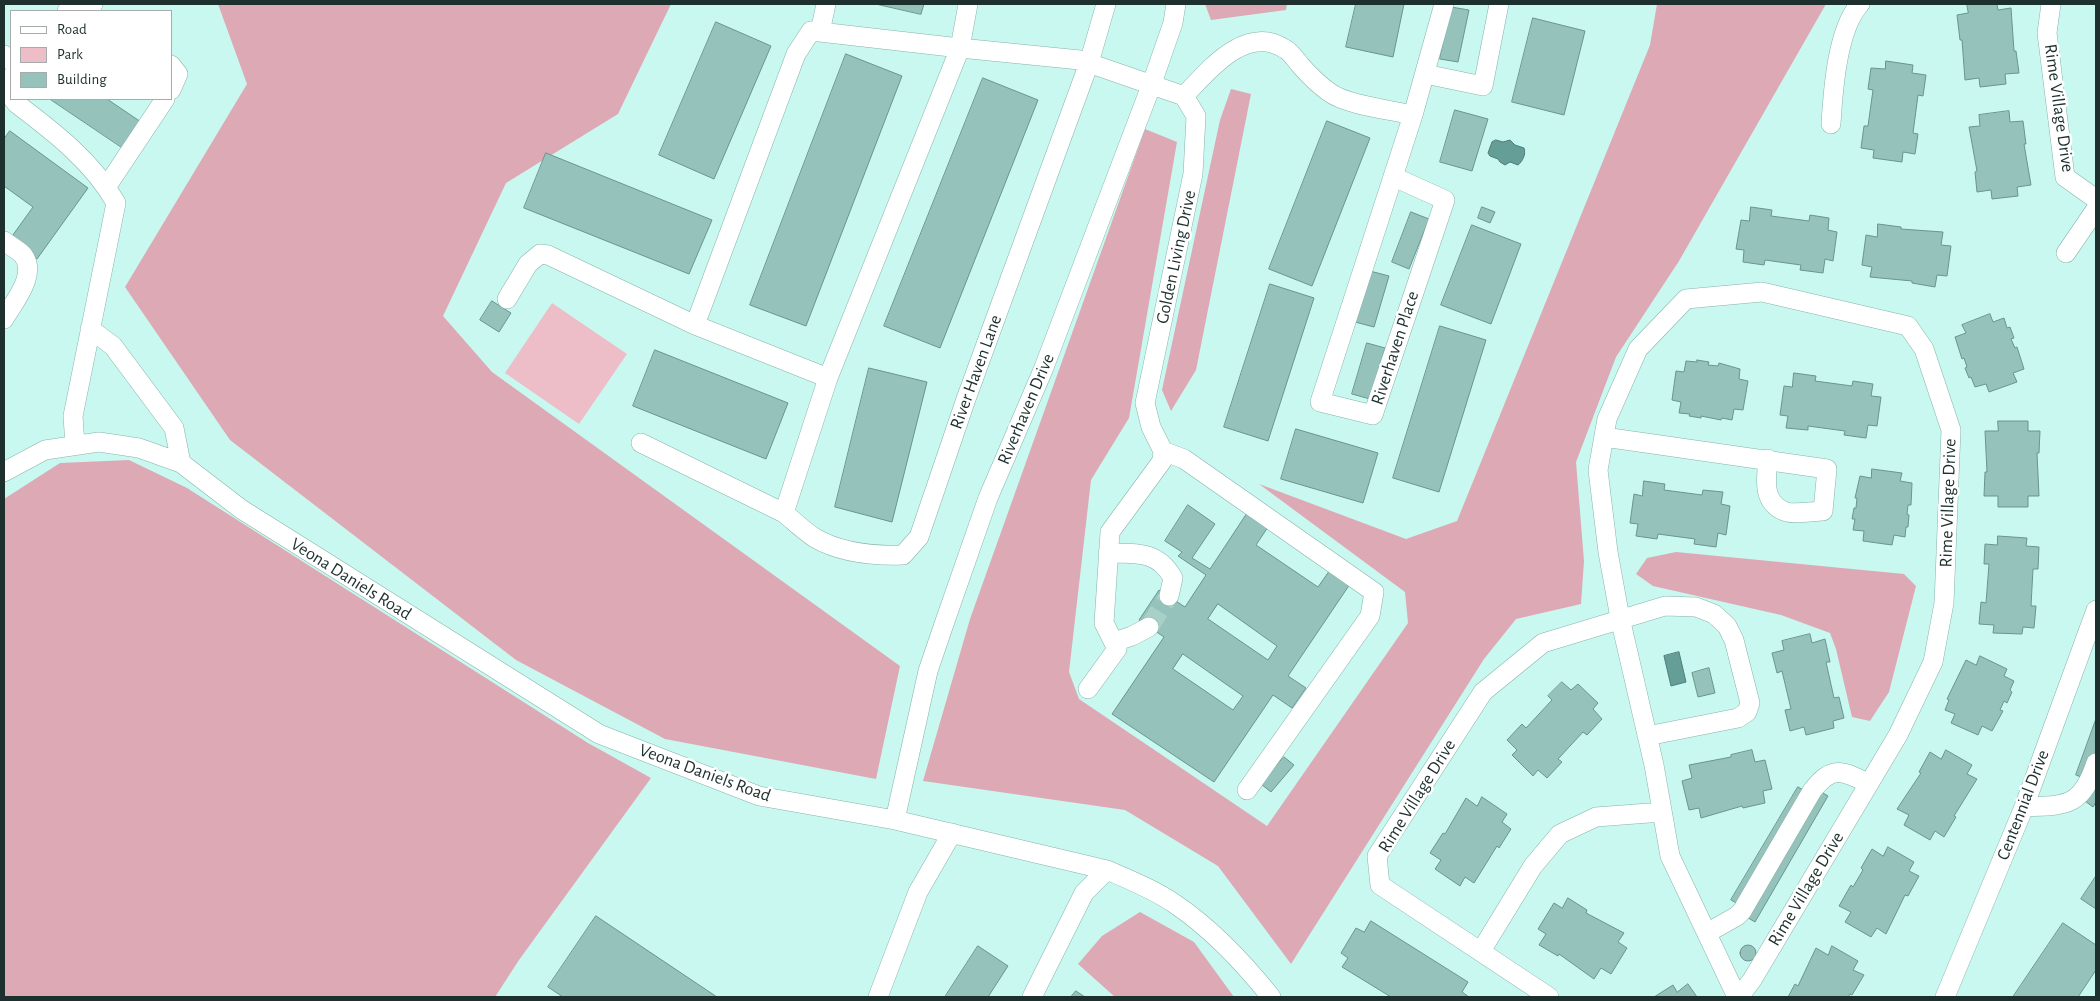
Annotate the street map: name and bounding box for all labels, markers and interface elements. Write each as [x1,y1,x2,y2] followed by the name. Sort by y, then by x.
[10,10,172,100] legend
[57,22,87,37] text: Road
[2039,43,2079,173] street label: Rime Village Drive
[57,47,83,62] text: Park
[57,72,107,87] text: Building
[1151,188,1201,326] street label: Golden Living Drive
[1366,288,1424,408] street label: Riverhaven Place
[945,312,1007,432] street label: River Haven Lane
[993,350,1059,468] street label: Riverhaven Drive
[1935,438,1961,568] street label: Rime Village Drive
[287,533,415,625] street label: Veona Daniels Road
[1374,735,1460,857] street label: Rime Village Drive
[636,739,774,807] street label: Veona Daniels Road
[1992,747,2054,863] street label: Centennial Drive
[1763,828,1849,950] street label: Rime Village Drive

